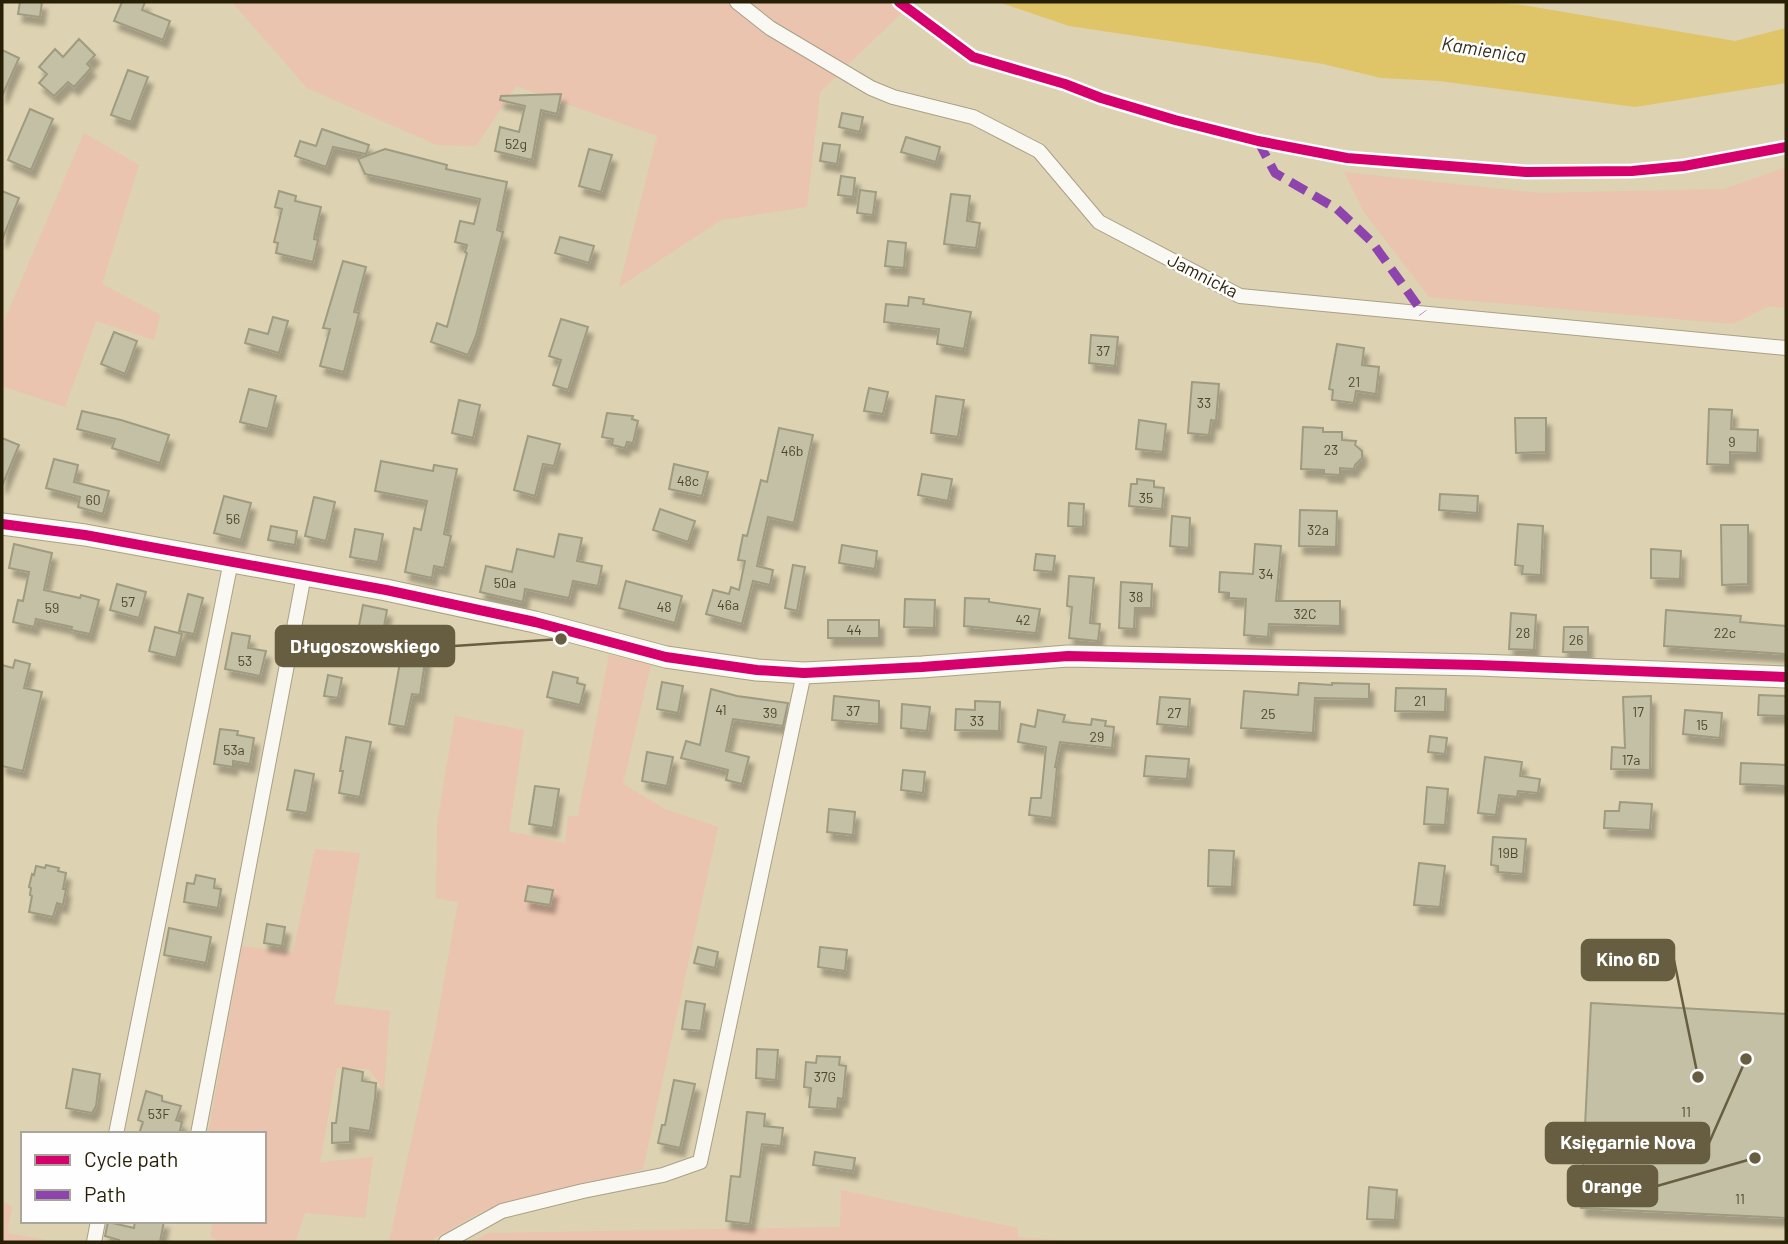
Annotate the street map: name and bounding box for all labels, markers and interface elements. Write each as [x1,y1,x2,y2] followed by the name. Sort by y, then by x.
[1440,31,1528,67] water label: Kamienica
[505,135,527,152] house number: 52g
[1164,248,1242,302] street label: Jamnicka
[1096,342,1110,359] house number: 37
[1348,373,1360,390] house number: 21
[1197,394,1211,411] house number: 33
[1728,433,1736,450] house number: 9
[1324,441,1338,458] house number: 23
[781,442,803,459] house number: 46b
[677,472,699,489] house number: 48c
[1139,489,1153,506] house number: 35
[85,491,101,508] house number: 60
[226,510,240,527] house number: 56
[1307,521,1329,538] house number: 32a
[1259,565,1273,582] house number: 34
[494,574,516,591] house number: 50a
[1129,588,1143,605] house number: 38
[121,593,135,610] house number: 57
[717,596,739,613] house number: 46a
[656,598,672,615] house number: 48
[45,599,59,616] house number: 59
[1293,605,1317,622] house number: 32C
[1015,611,1031,628] house number: 42
[846,621,862,638] house number: 44
[1516,624,1530,641] house number: 28
[1714,624,1736,641] house number: 22c
[276,626,454,666] callout: Długoszowskiego
[1569,631,1583,648] house number: 26
[290,634,440,657] text: Długoszowskiego
[238,652,252,669] house number: 53
[1414,692,1426,709] house number: 21
[715,701,727,718] house number: 41
[846,702,860,719] house number: 37
[1632,703,1644,720] house number: 17
[763,704,777,721] house number: 39
[1167,704,1181,721] house number: 27
[1261,705,1275,722] house number: 25
[970,712,984,729] house number: 33
[1696,716,1708,733] house number: 15
[1090,728,1104,745] house number: 29
[223,741,245,758] house number: 53a
[1622,751,1640,768] house number: 17a
[1498,844,1518,861] house number: 19B
[1582,940,1674,980] callout: Kino 6D
[1596,947,1660,970] text: Kino 6D
[814,1068,836,1085] house number: 37G
[1681,1103,1691,1120] house number: 11
[148,1105,170,1122] house number: 53F
[1546,1123,1709,1163] callout: Księgarnie Nova
[1560,1130,1696,1153] text: Księgarnie Nova
[21,1132,266,1223] legend
[84,1146,178,1171] text: Cycle path
[1568,1166,1657,1206] callout: Orange
[1582,1174,1642,1197] text: Orange
[84,1181,126,1206] text: Path
[1735,1190,1745,1207] house number: 11

